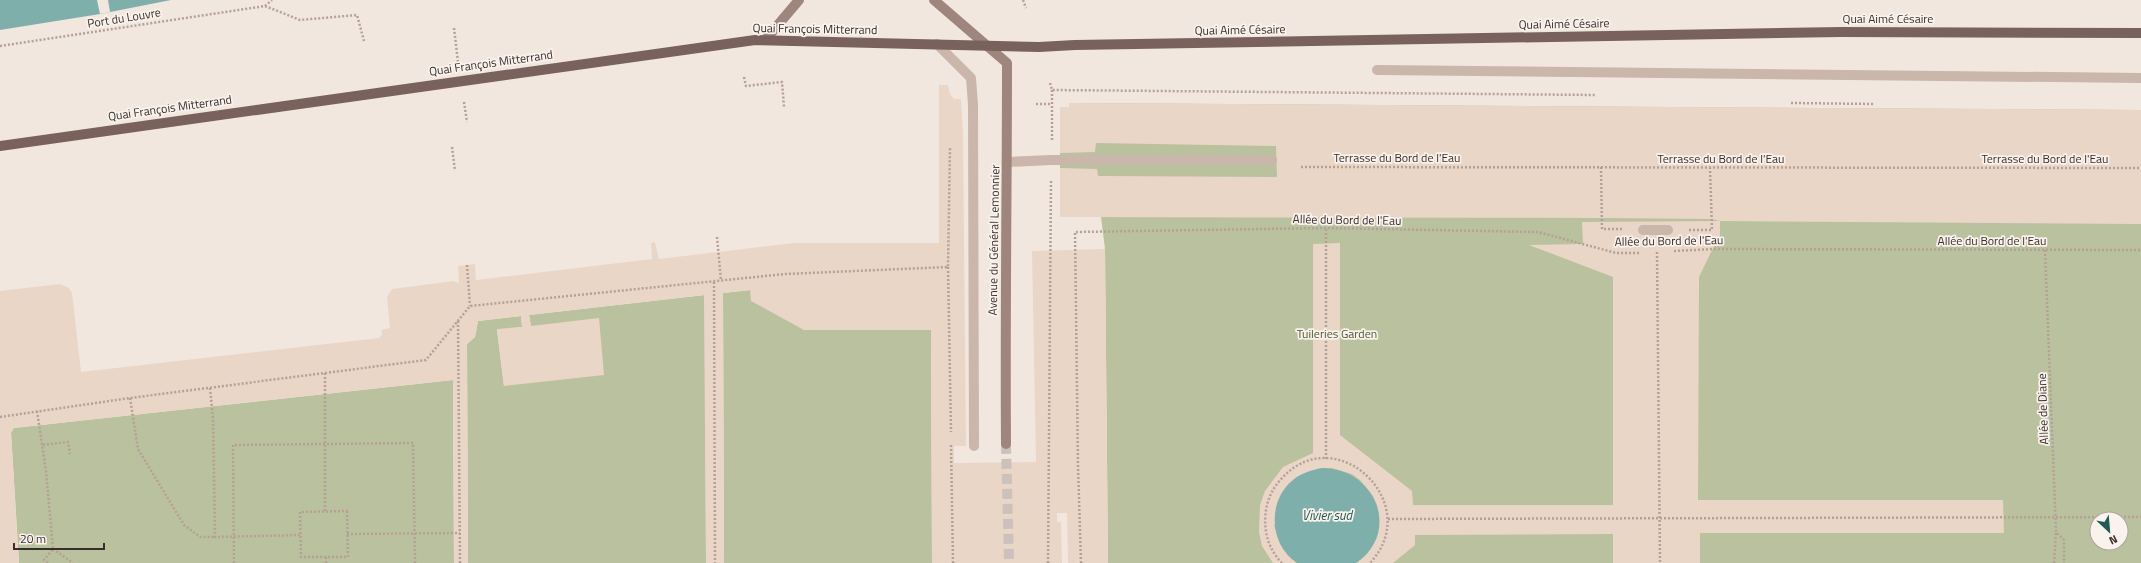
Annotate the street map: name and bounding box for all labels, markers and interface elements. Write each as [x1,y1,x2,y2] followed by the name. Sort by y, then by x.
[86,2,162,33] street label: Port du Louvre
[1843,9,1933,28] street label: Quai Aimé Césaire
[1518,13,1610,34] street label: Quai Aimé Césaire
[752,18,878,39] street label: Quai François Mitterrand
[1194,19,1286,40] street label: Quai Aimé Césaire
[428,44,554,81] street label: Quai François Mitterrand
[107,89,233,126] street label: Quai François Mitterrand
[1334,148,1460,167] street label: Terrasse du Bord de l'Eau
[1658,149,1784,168] street label: Terrasse du Bord de l'Eau
[1982,149,2108,168] street label: Terrasse du Bord de l'Eau
[983,164,1004,316] street label: Avenue du Général Lemonnier
[1292,209,1402,230] street label: Allée du Bord de l'Eau
[1614,230,1724,251] street label: Allée du Bord de l'Eau
[1938,231,2046,250] street label: Allée du Bord de l'Eau
[1297,324,1377,343] park label: Tuileries Garden
[2032,373,2053,445] street label: Allée de Diane
[1302,505,1353,525] water label: Vivier sud
[2089,511,2129,551] north arrow
[14,525,104,551] scale bar
[20,529,46,548] text: 20 m
[2106,531,2120,549] text: N

